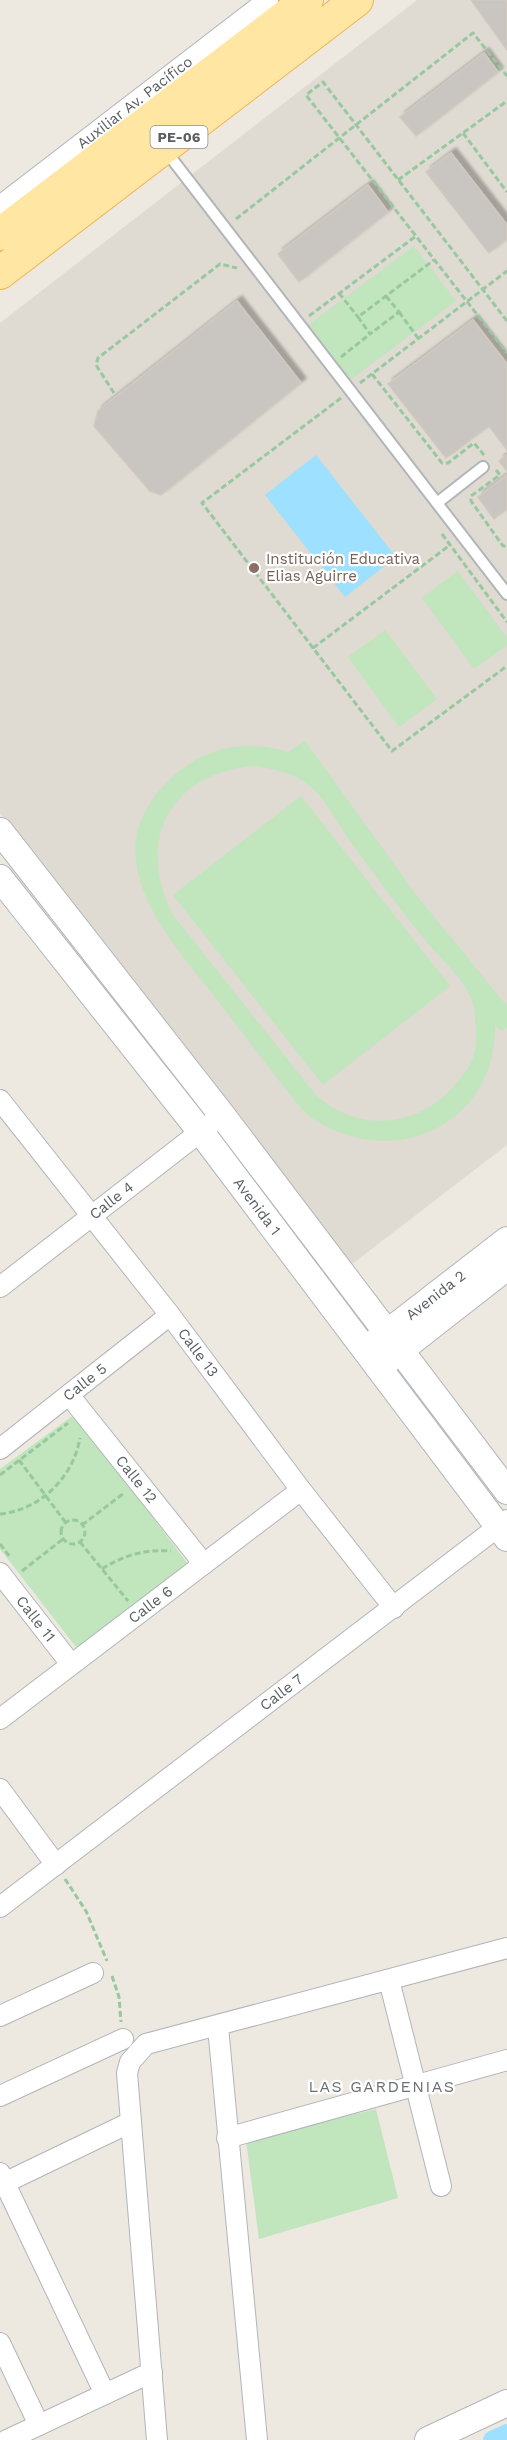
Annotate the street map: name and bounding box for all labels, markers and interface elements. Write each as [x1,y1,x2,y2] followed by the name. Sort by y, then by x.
[73,52,196,153] street label: Auxiliar Av. Pacífico
[150,126,207,148] road number: PE-06
[266,550,421,585] place label: Institución Educativa Elias Aguirre
[247,561,261,575] marker: Institución Educativa Elias Aguirre
[230,1174,285,1239] street label: Avenida 1
[86,1178,137,1223] street label: Calle 4
[402,1267,469,1324] street label: Avenida 2
[174,1325,222,1380] street label: Calle 13
[59,1359,110,1405] street label: Calle 5
[112,1452,161,1507] street label: Calle 12
[125,1582,176,1627] street label: Calle 6
[12,1592,59,1645] street label: Calle 11
[256,1670,307,1714] street label: Calle 7
[309,2077,455,2096] district label: LAS GARDENIAS

